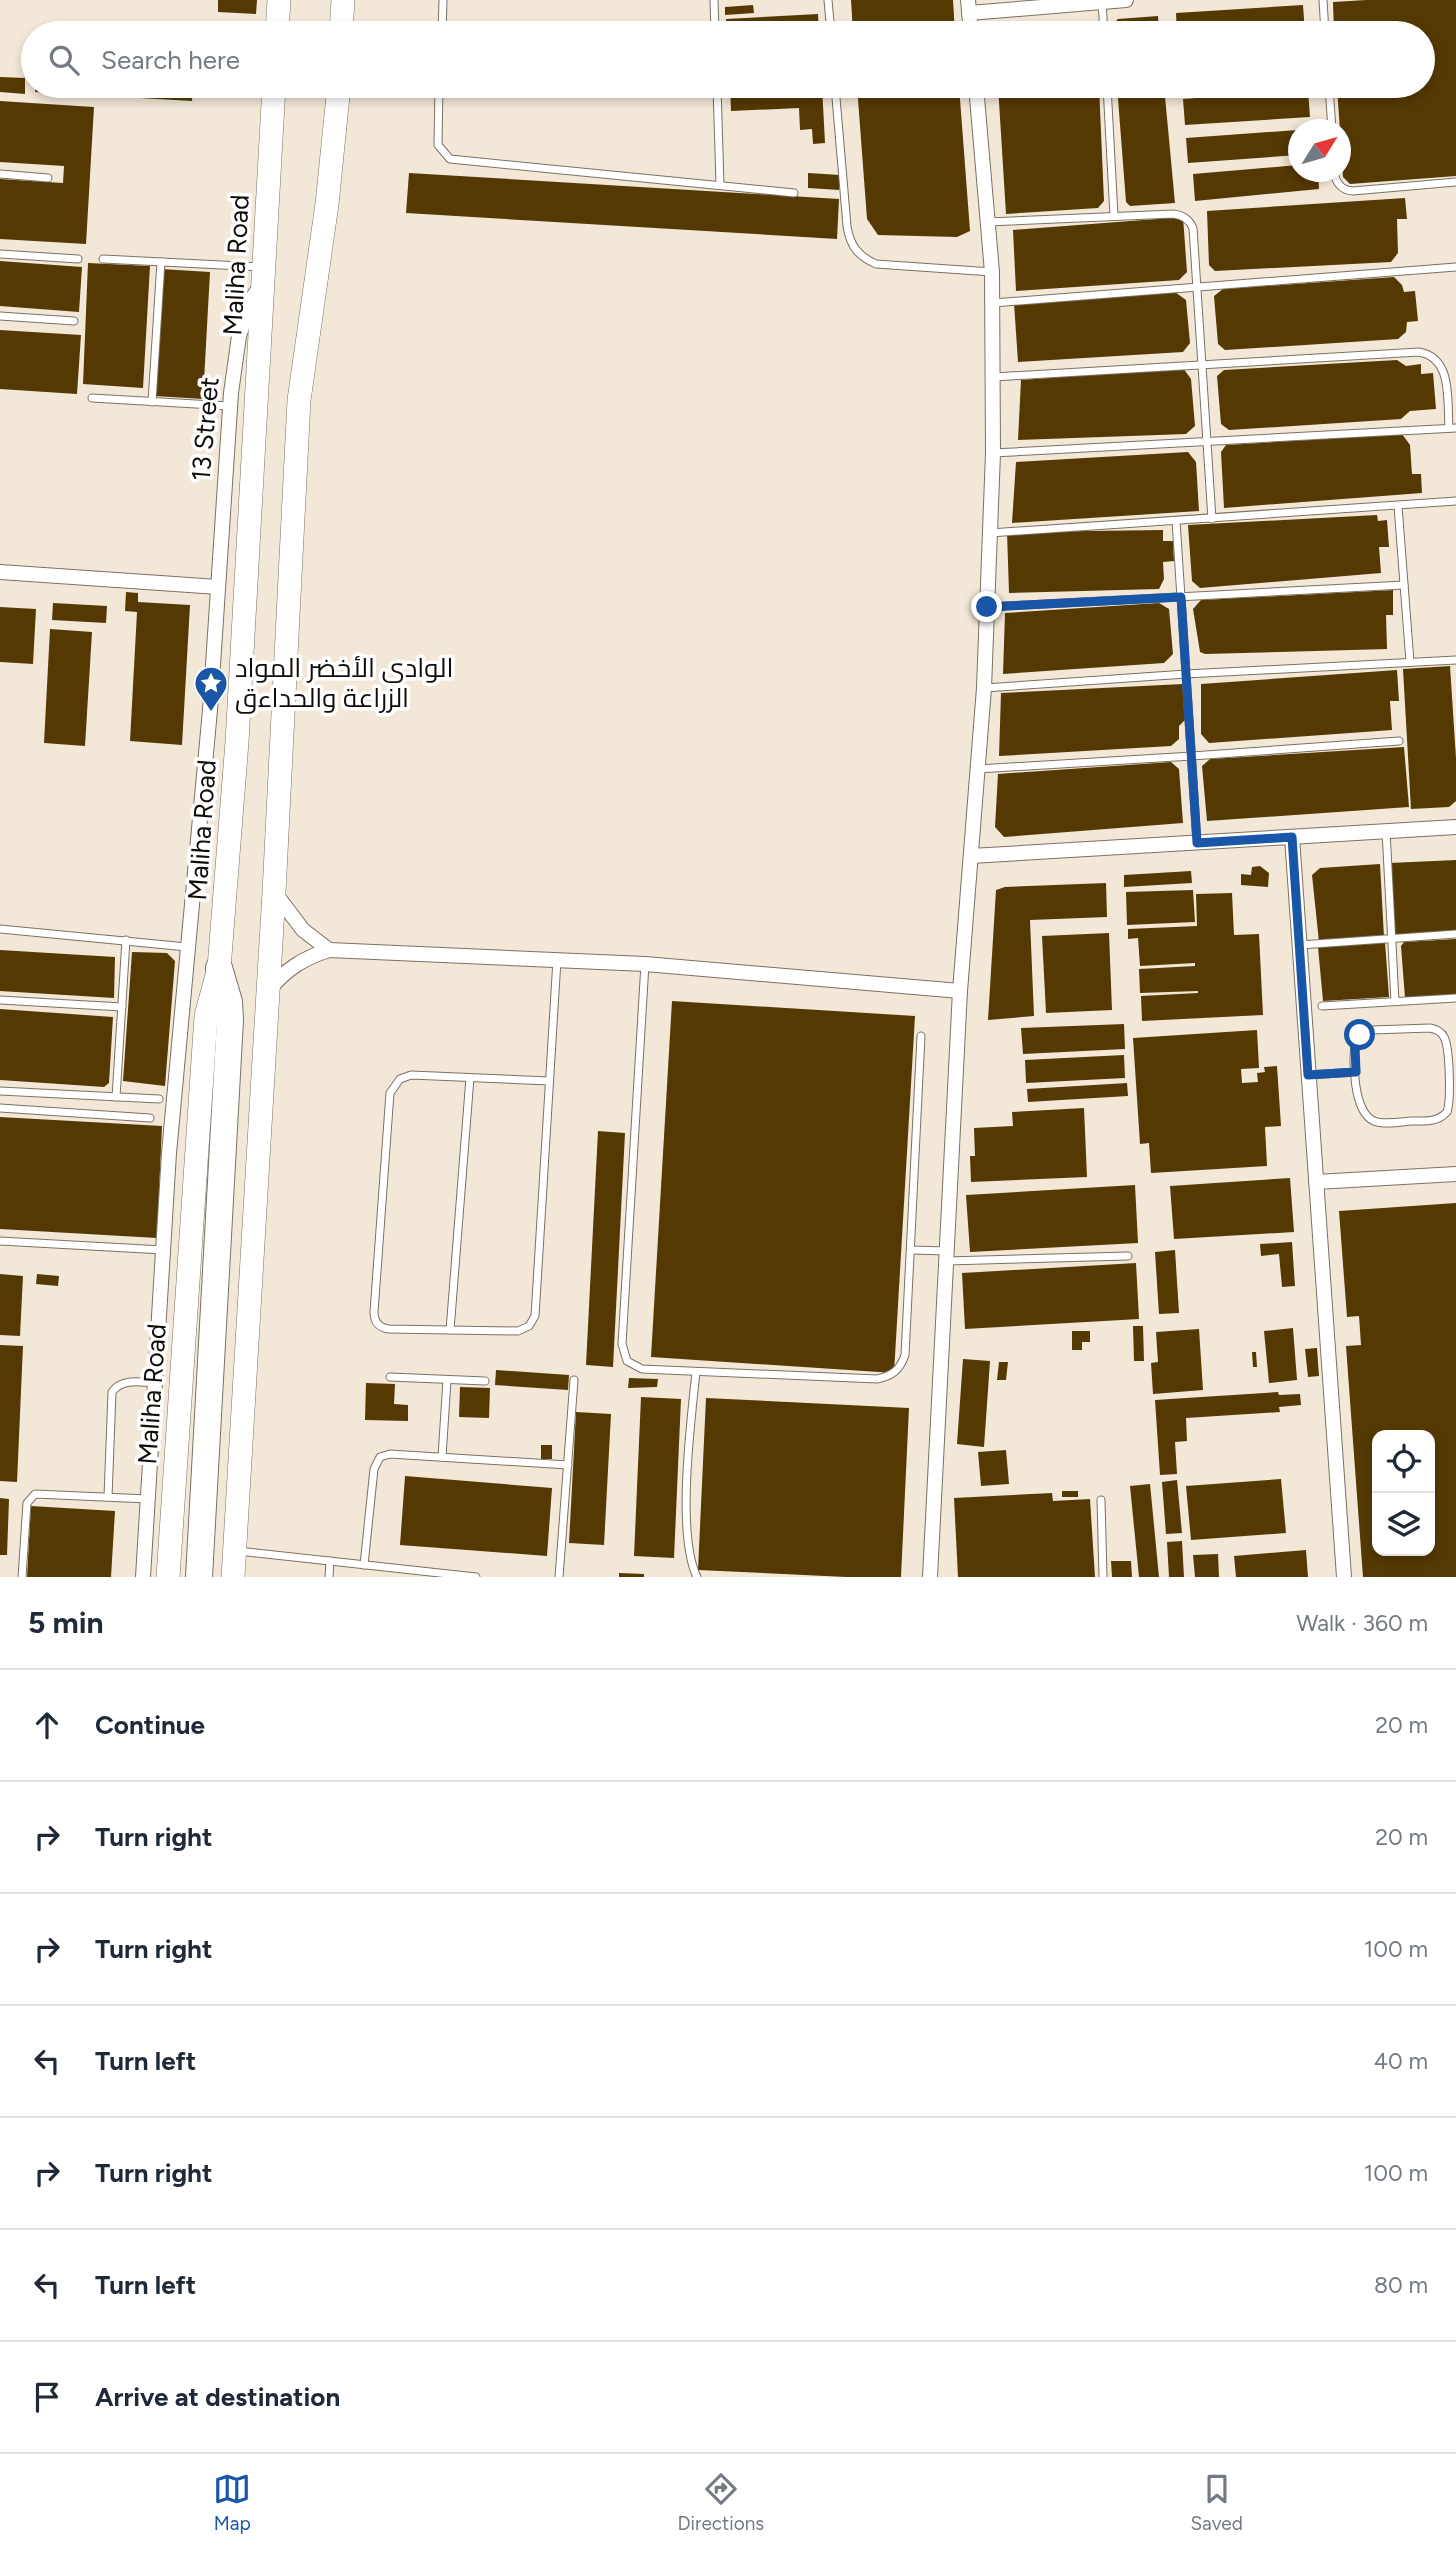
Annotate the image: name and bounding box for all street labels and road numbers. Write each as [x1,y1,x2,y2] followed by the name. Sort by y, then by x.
[216,194,256,336] street label: Maliha Road
[185,376,225,482] street label: 13 Street
[181,759,223,901] street label: Maliha Road
[131,1323,173,1465] street label: Maliha Road

